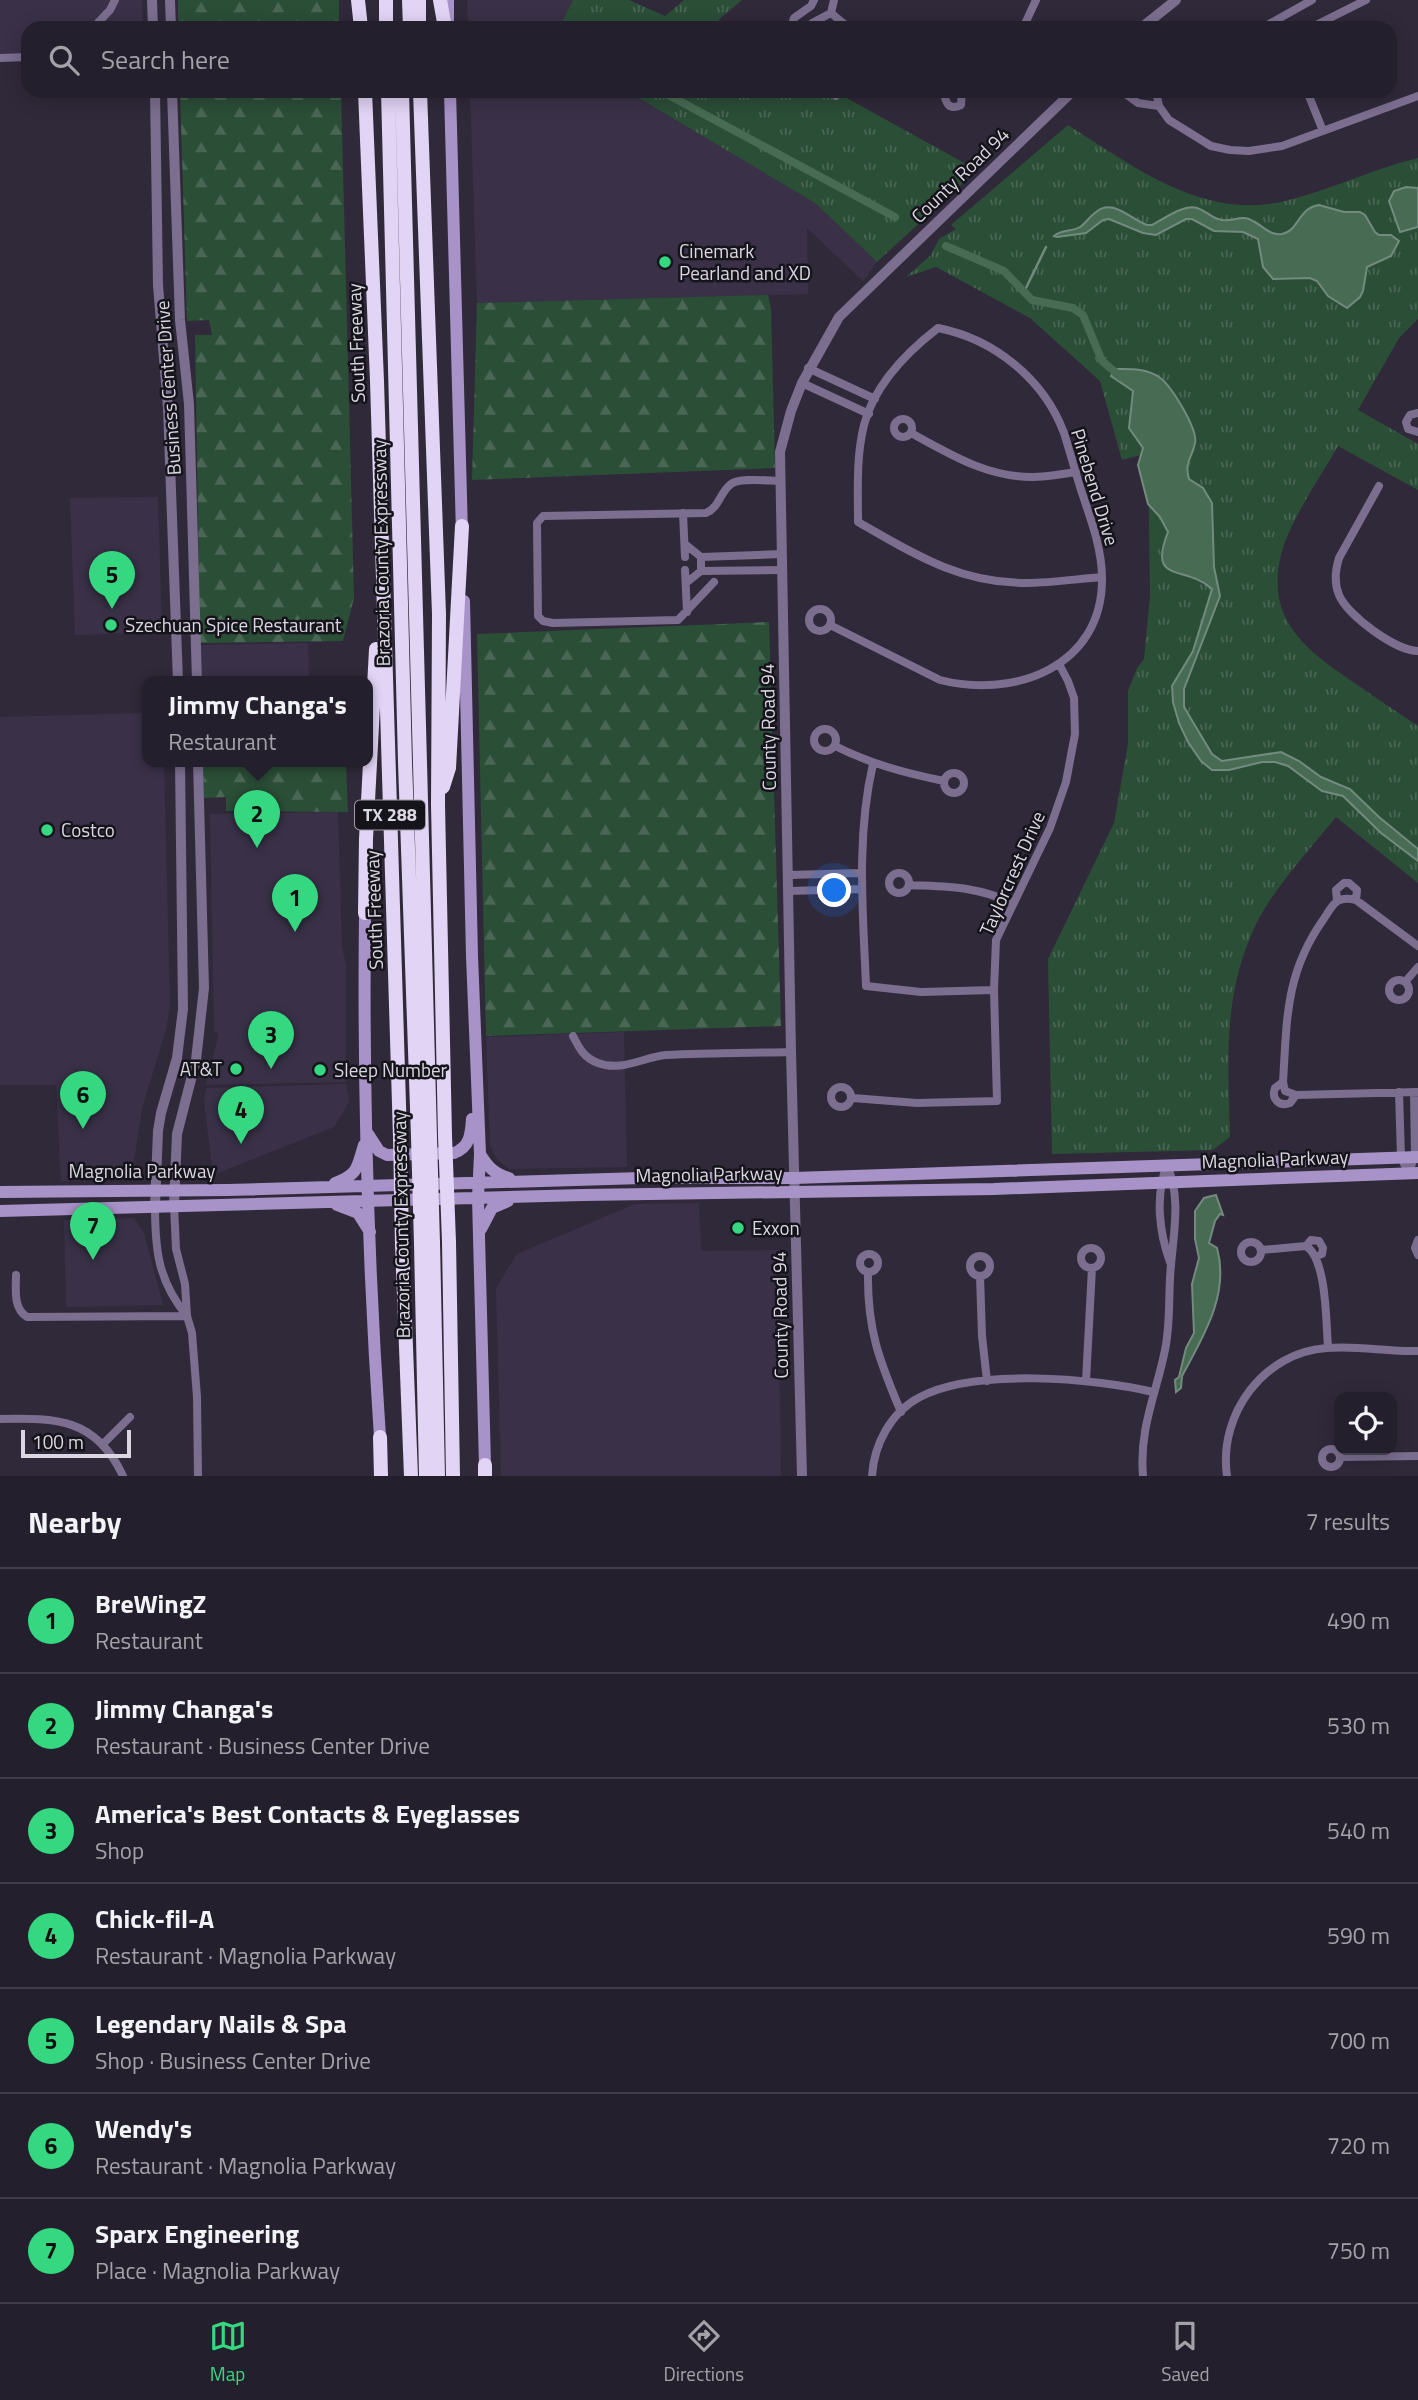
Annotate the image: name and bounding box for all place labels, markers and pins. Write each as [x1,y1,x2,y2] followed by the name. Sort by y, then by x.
[679,236,811,287] place label: Cinemark Pearland and XD
[657,254,673,270] marker: Cinemark Pearland and XD
[89,551,135,609] pin: 5
[125,610,342,639] place label: Szechuan Spice Restaurant
[103,617,119,633] marker: Szechuan Spice Restaurant
[234,790,280,848] pin: 2
[61,815,115,844] place label: Costco
[39,822,55,838] marker: Costco
[272,874,318,932] pin: 1
[248,1011,294,1069] pin: 3
[180,1054,222,1083] place label: AT&T
[334,1055,447,1084] place label: Sleep Number
[228,1061,244,1077] marker: AT&T
[312,1062,328,1078] marker: Sleep Number
[60,1071,106,1129] pin: 6
[218,1086,264,1144] pin: 4
[70,1202,116,1260] pin: 7
[752,1213,800,1242] place label: Exxon
[730,1220,746,1236] marker: Exxon

